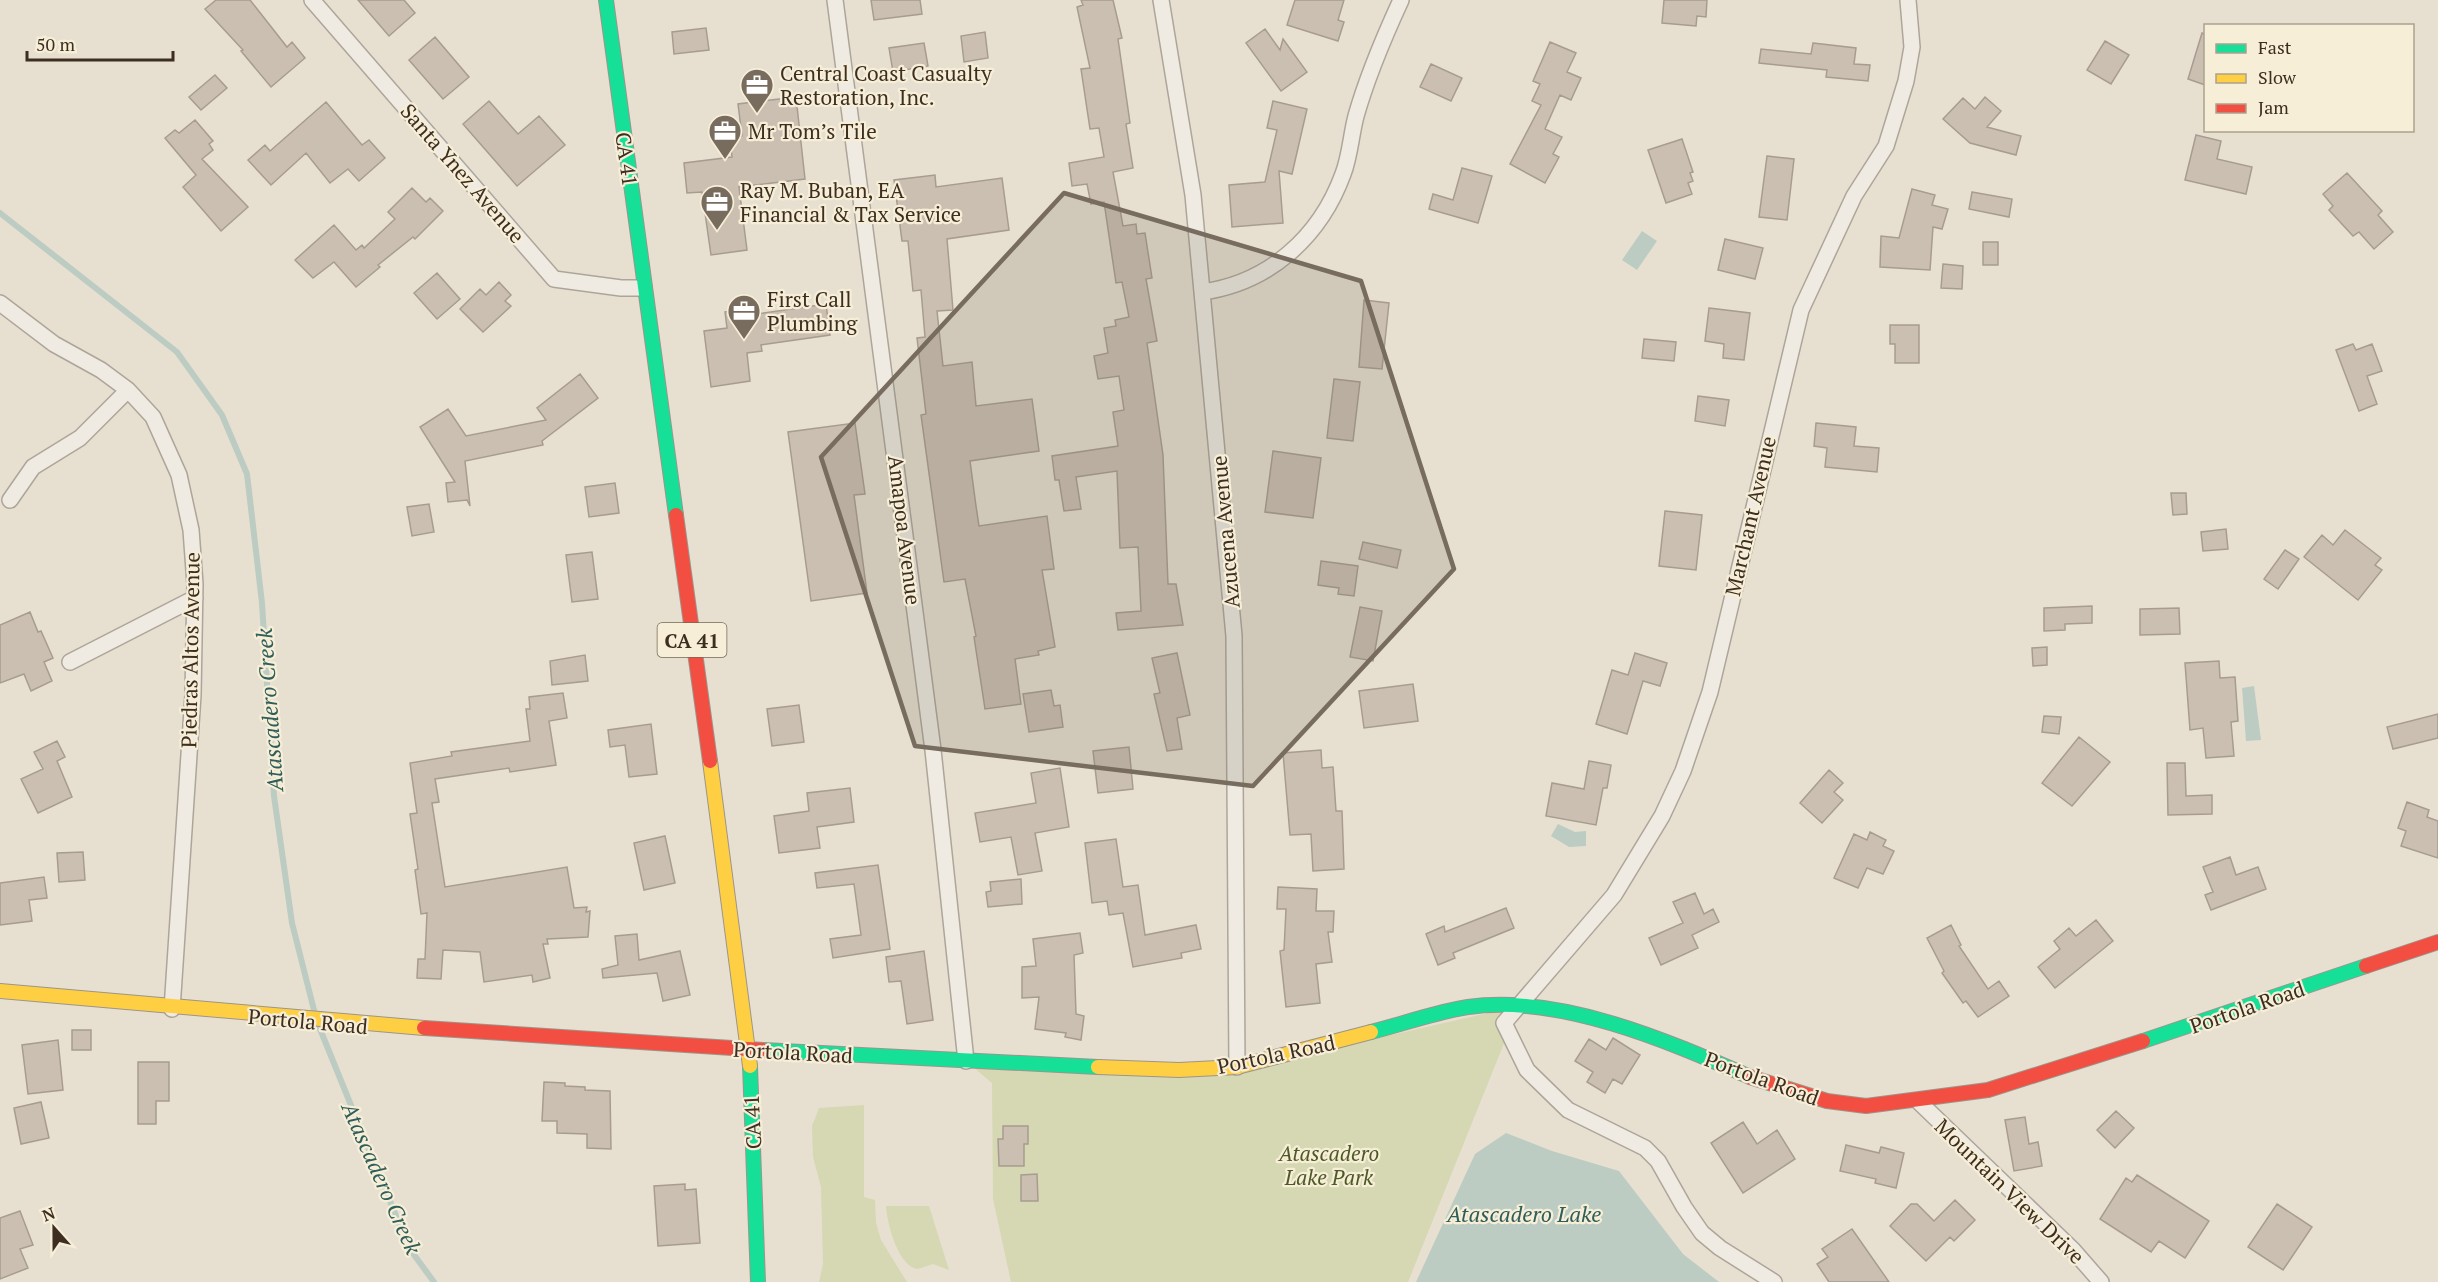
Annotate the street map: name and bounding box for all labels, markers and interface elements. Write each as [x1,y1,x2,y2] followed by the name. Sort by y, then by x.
[27,24,172,62] scale bar
[2204,24,2414,132] legend
[36,32,76,56] text: 50 m
[2258,35,2292,59] text: Fast
[780,59,992,111] place label: Central Coast Casualty Restoration, Inc.
[2258,65,2297,89] text: Slow
[739,67,775,114] office icon: Central Coast Casualty Restoration, Inc.
[2258,95,2289,119] text: Jam
[395,97,531,249] street label: Santa Ynez Avenue
[707,113,743,160] office icon: Mr Tom’s Tile
[748,117,877,145] place label: Mr Tom’s Tile
[609,130,645,188] street label: CA 41
[740,176,961,228] place label: Ray M. Buban, EA Financial & Tax Service
[699,184,735,231] office icon: Ray M. Buban, EA Financial & Tax Service
[767,285,858,337] place label: First Call Plumbing
[726,293,762,340] office icon: First Call Plumbing
[1718,433,1782,599] street label: Marchant Avenue
[882,454,928,606] street label: Amapoa Avenue
[1204,454,1246,610] street label: Azucena Avenue
[174,552,206,748] street label: Piedras Altos Avenue
[658,623,726,657] road number: CA 41
[249,627,289,795] water label: Atascadero Creek
[2186,974,2309,1040] street label: Portola Road
[247,1002,369,1040] street label: Portola Road
[1214,1028,1338,1080] street label: Portola Road
[732,1035,854,1069] street label: Portola Road
[1701,1044,1823,1112] street label: Portola Road
[737,1094,767,1150] street label: CA 41
[335,1096,429,1259] water label: Atascadero Creek
[1929,1112,2091,1270] street label: Mountain View Drive
[1277,1139,1379,1191] park label: Atascadero Lake Park
[24,1198,84,1258] north arrow
[1445,1199,1601,1228] water label: Atascadero Lake
[39,1202,58,1226] text: N

